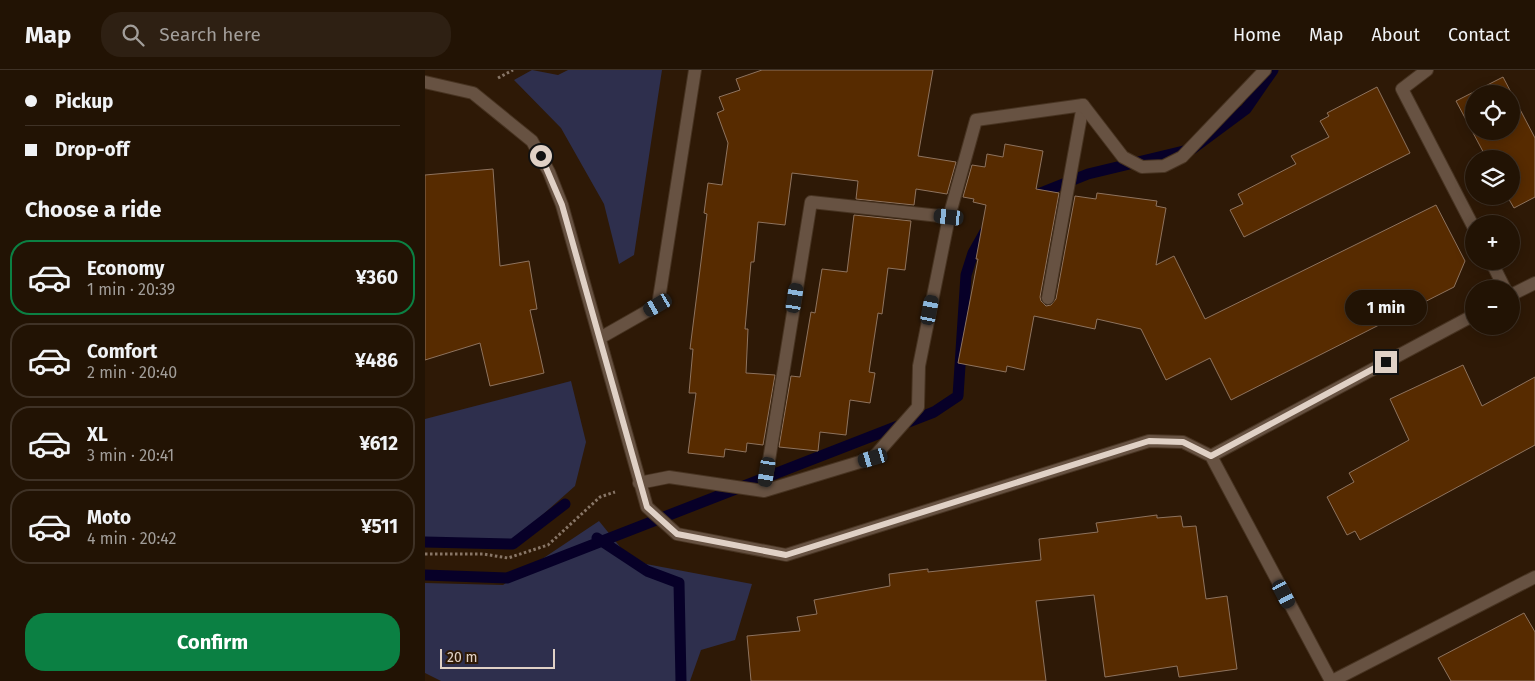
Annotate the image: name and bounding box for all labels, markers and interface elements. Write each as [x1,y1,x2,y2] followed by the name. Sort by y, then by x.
[101,12,451,57] search box
[25,21,71,49] text: Map
[119,21,147,49] icon: search
[159,23,261,46] text: Search here
[1233,24,1281,46] text: Home
[1309,24,1343,46] text: Map
[1371,24,1420,46] text: About
[1448,24,1510,46] text: Contact
[1465,85,1520,335] map controls
[1465,85,1520,140] button: locate
[55,90,113,113] text: Pickup
[55,138,129,161] text: Drop-off
[530,145,552,167] route start
[1465,150,1520,205] button: layers
[25,196,161,223] text: Choose a ride
[933,208,964,226] car
[1465,215,1520,270] button: +
[27,255,72,300] icon: car
[87,257,164,280] text: Economy
[356,266,398,289] text: ¥360
[87,280,175,299] text: 1 min · 20:39
[1465,280,1520,335] button: −
[785,282,804,314] car
[1345,290,1427,324] callout: 1 min
[641,291,674,319] car
[919,294,940,326] car
[1367,298,1405,317] text: 1 min
[27,338,72,383] icon: car
[87,340,157,363] text: Comfort
[355,349,398,372] text: ¥486
[1375,351,1397,373] route end
[87,363,177,382] text: 2 min · 20:40
[27,421,72,466] icon: car
[87,423,108,446] text: XL
[359,432,398,455] text: ¥612
[87,446,174,465] text: 3 min · 20:41
[856,447,889,469] car
[757,456,776,488] car
[27,504,72,549] icon: car
[87,506,131,529] text: Moto
[361,515,398,538] text: ¥511
[87,529,176,548] text: 4 min · 20:42
[1270,577,1297,611] car
[25,613,400,671] button: Confirm
[440,646,555,669] scale bar
[447,649,477,666] text: 20 m

